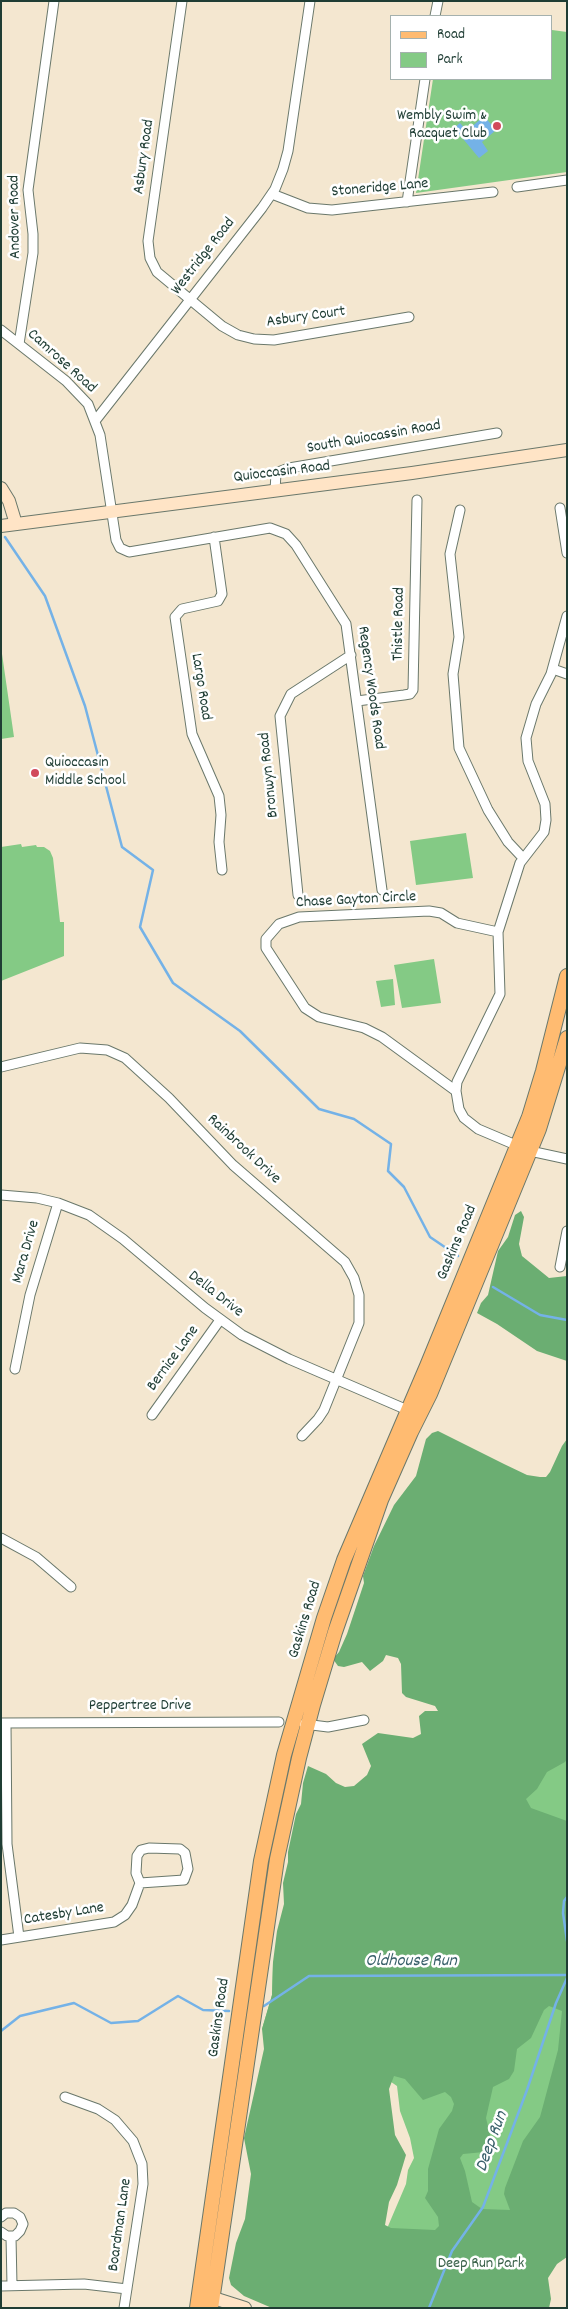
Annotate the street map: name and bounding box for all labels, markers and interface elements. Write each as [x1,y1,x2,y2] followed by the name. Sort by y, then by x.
[390,15,553,80] legend
[437,24,465,46] text: Road
[437,49,463,71] text: Park
[397,107,487,145] place label: Wembly Swim & Racquet Club
[130,118,160,196] street label: Asbury Road
[491,120,503,132] marker: Wembly Swim & Racquet Club
[6,175,26,259] street label: Andover Road
[331,175,429,203] street label: Stoneridge Lane
[168,215,240,299] street label: Westridge Road
[265,303,347,333] street label: Asbury Court
[22,326,100,398] street label: Camrose Road
[306,417,442,459] street label: South Quiocassin Road
[233,458,331,488] street label: Quioccasin Road
[390,587,410,661] street label: Thistle Road
[352,625,388,751] street label: Regency Woods Road
[185,652,215,722] street label: Largo Road
[256,731,284,819] street label: Bronwyn Road
[45,754,126,792] place label: Quioccasin Middle School
[29,767,41,779] marker: Quioccasin Middle School
[295,888,417,914] street label: Chase Gayton Circle
[202,1111,284,1189] street label: Rainbrook Drive
[434,1203,482,1283] street label: Gaskins Road
[9,1218,45,1286] street label: Mara Drive
[184,1267,246,1323] street label: Della Drive
[144,1322,204,1396] street label: Bernice Lane
[285,1579,327,1661] street label: Gaskins Road
[89,1697,191,1717] street label: Peppertree Drive
[23,1899,105,1931] street label: Catesby Lane
[365,1952,457,1974] water label: Oldhouse Run
[205,1977,235,2059] street label: Gaskins Road
[472,2109,514,2175] water label: Deep Run
[105,2177,137,2273] street label: Boardman Lane
[438,2255,524,2275] park label: Deep Run Park

